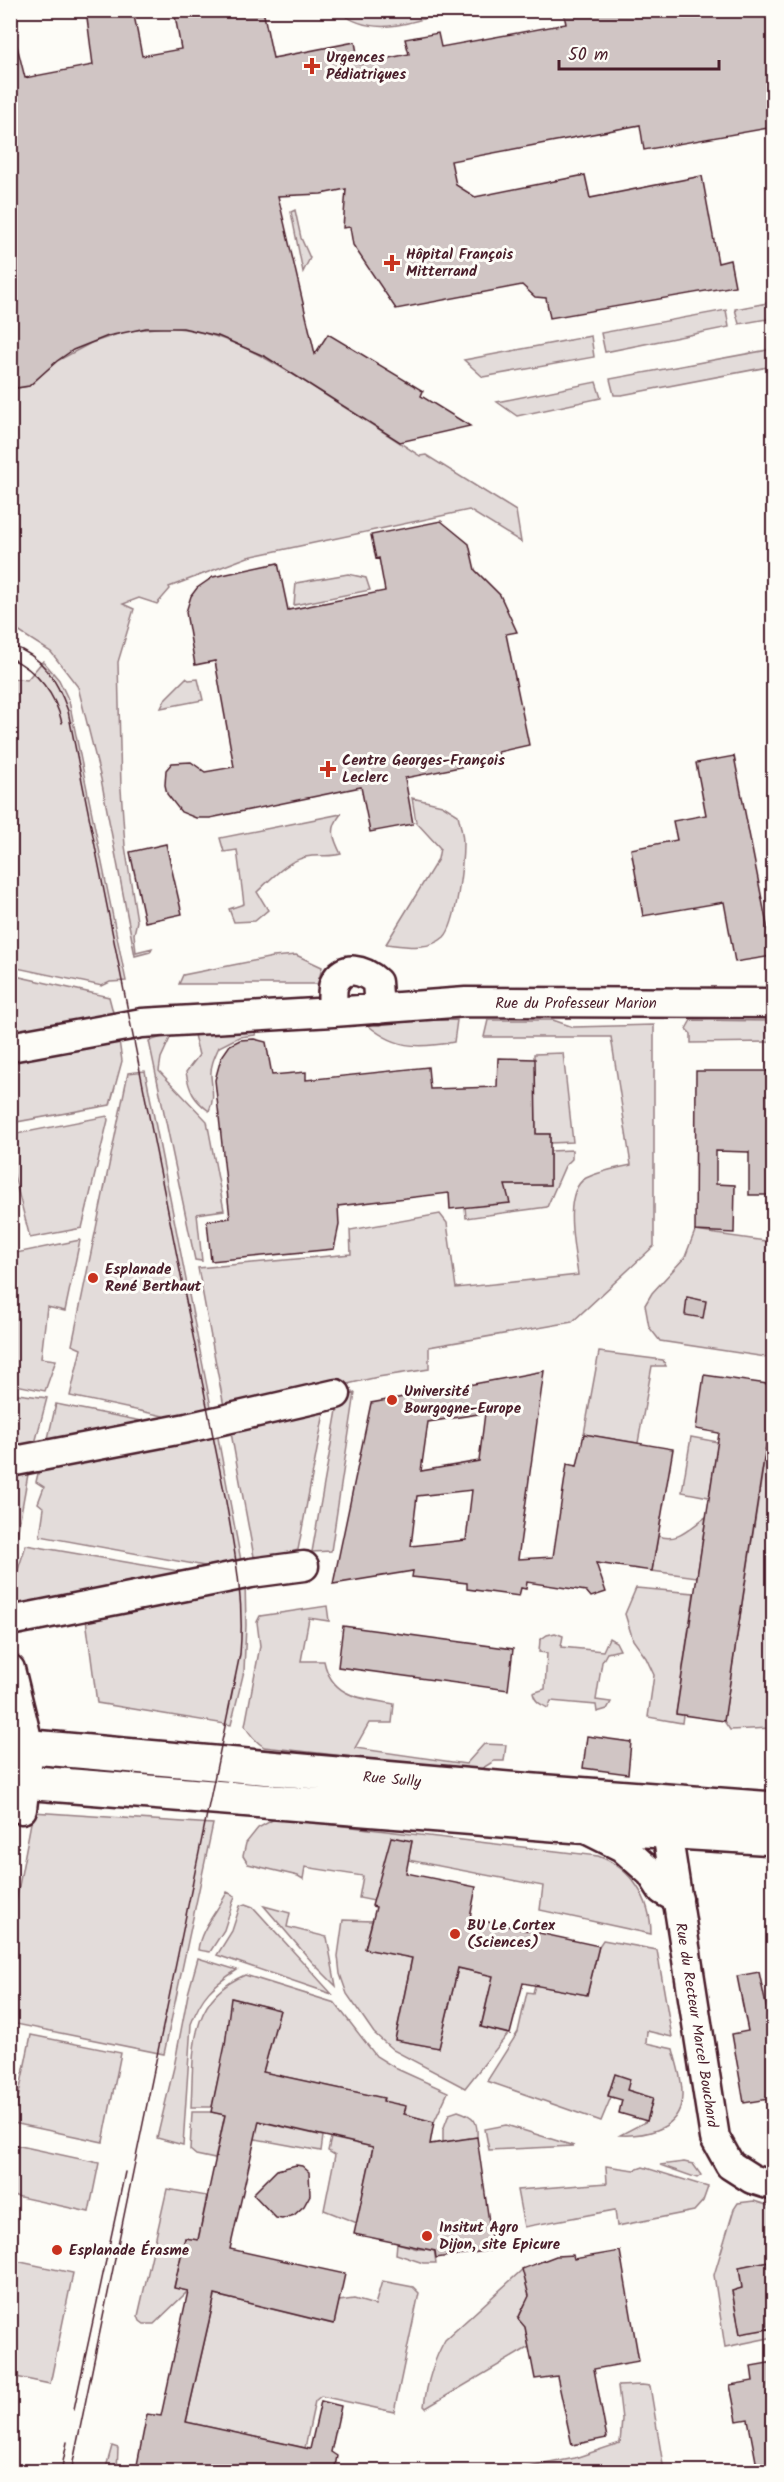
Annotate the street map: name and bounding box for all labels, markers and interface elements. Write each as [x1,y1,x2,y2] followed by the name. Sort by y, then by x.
[559,33,720,71] scale bar
[568,41,608,70] text: 50 m
[326,46,406,87] place label: Urgences Pédiatriques
[303,57,321,75] marker: Urgences Pédiatriques
[406,243,513,284] place label: Hôpital François Mitterrand
[383,254,401,272] marker: Hôpital François Mitterrand
[342,749,505,790] place label: Centre Georges-François Leclerc
[319,760,337,778] marker: Centre Georges-François Leclerc
[495,992,657,1016] street label: Rue du Professeur Marion
[105,1258,201,1299] place label: Esplanade René Berthaut
[86,1271,100,1285] marker: Esplanade René Berthaut
[404,1380,522,1421] place label: Université Bourgogne-Europe
[385,1393,399,1407] marker: Université Bourgogne-Europe
[362,1766,423,1795] street label: Rue Sully
[467,1914,556,1955] place label: BU Le Cortex (Sciences)
[668,1921,724,2130] street label: Rue du Recteur Marcel Bouchard
[448,1927,462,1941] marker: BU Le Cortex (Sciences)
[439,2216,561,2257] place label: Insitut Agro Dijon, site Epicure
[420,2229,434,2243] marker: Insitut Agro Dijon, site Epicure
[69,2239,190,2263] place label: Esplanade Érasme
[50,2243,64,2257] marker: Esplanade Érasme

